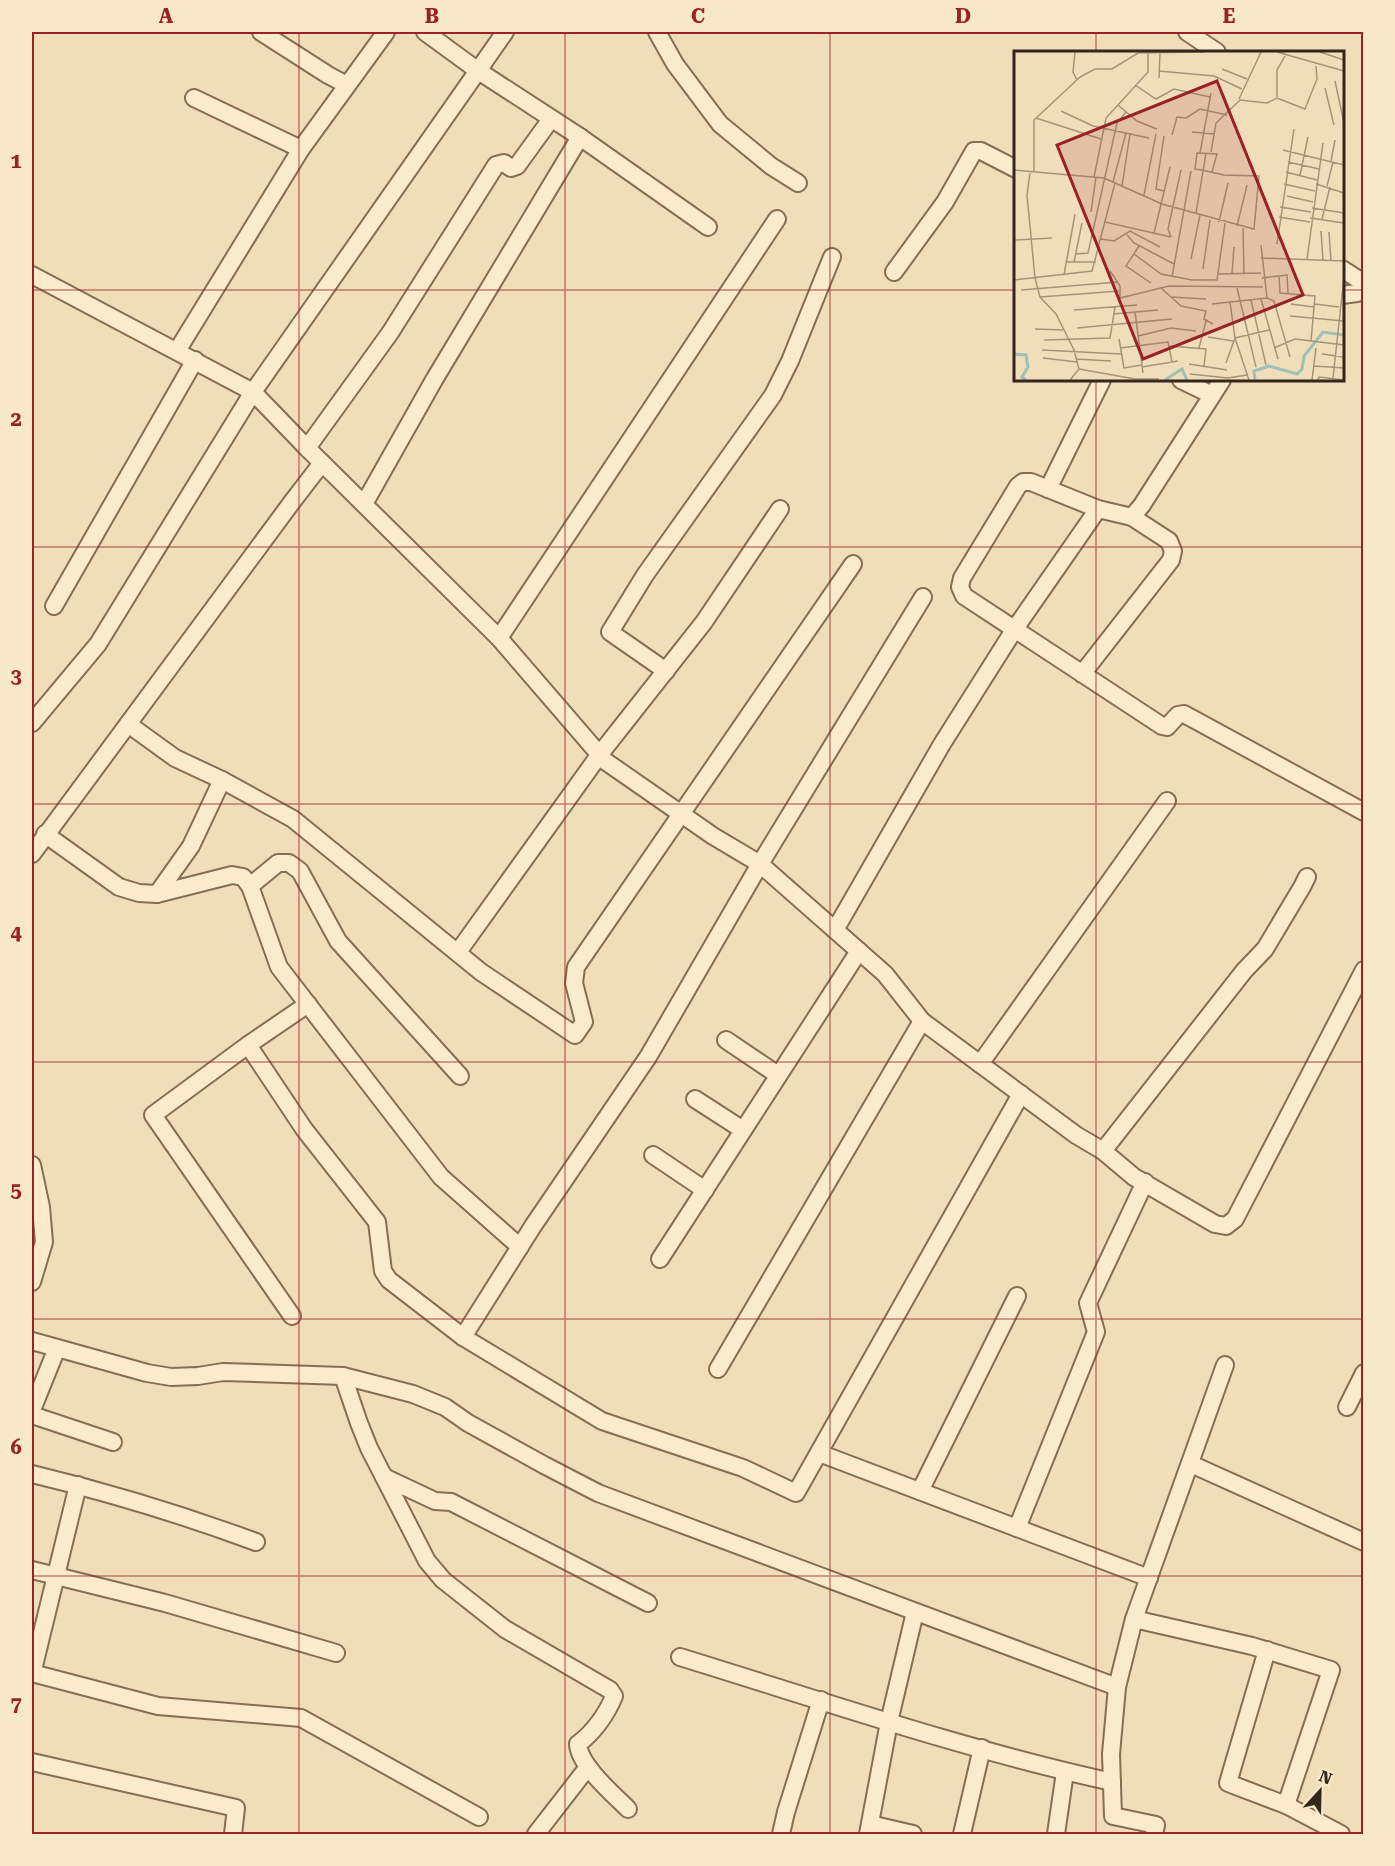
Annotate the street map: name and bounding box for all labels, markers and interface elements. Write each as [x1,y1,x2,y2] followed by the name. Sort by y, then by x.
[159,4,174,28] text: A
[425,4,439,28] text: B
[691,4,705,28] text: C
[955,4,971,28] text: D
[1223,4,1236,28] text: E
[1014,51,1344,381] inset map
[10,149,22,173] text: 1
[10,407,22,431] text: 2
[10,664,22,688] text: 3
[10,921,22,945] text: 4
[10,1178,22,1202] text: 5
[10,1435,22,1459] text: 6
[10,1692,22,1716] text: 7
[1290,1761,1350,1821] north arrow
[1316,1766,1335,1789] text: N

